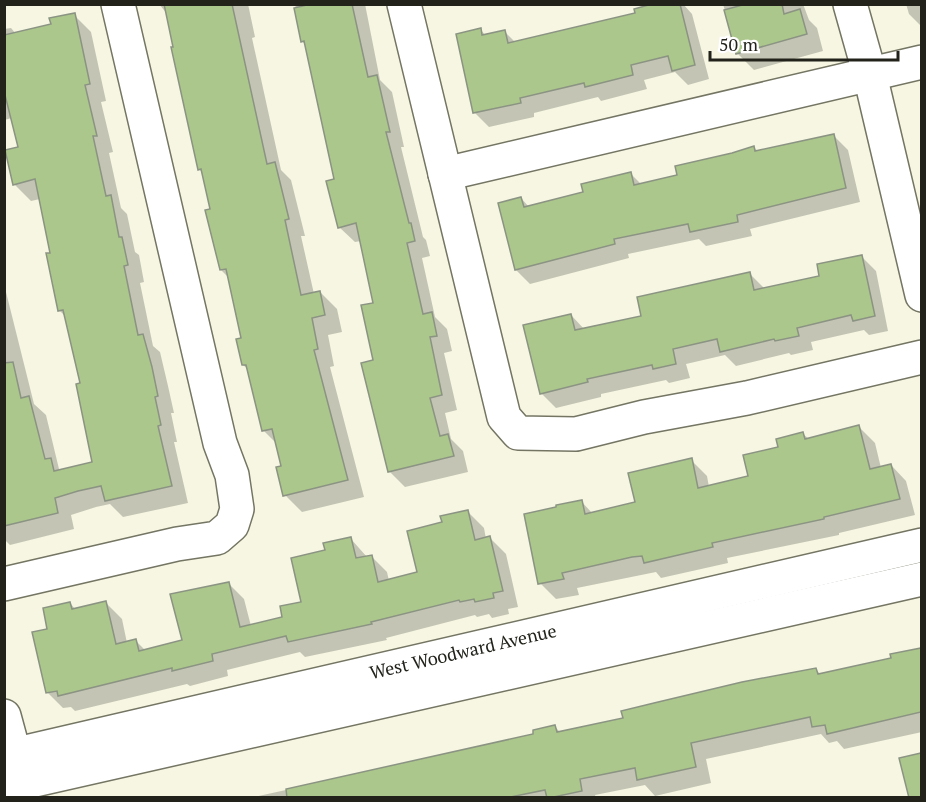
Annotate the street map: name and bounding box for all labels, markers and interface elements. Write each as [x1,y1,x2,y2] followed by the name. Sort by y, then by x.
[710,24,898,62] scale bar
[719,32,759,56] text: 50 m
[367,618,559,684] street label: West Woodward Avenue

